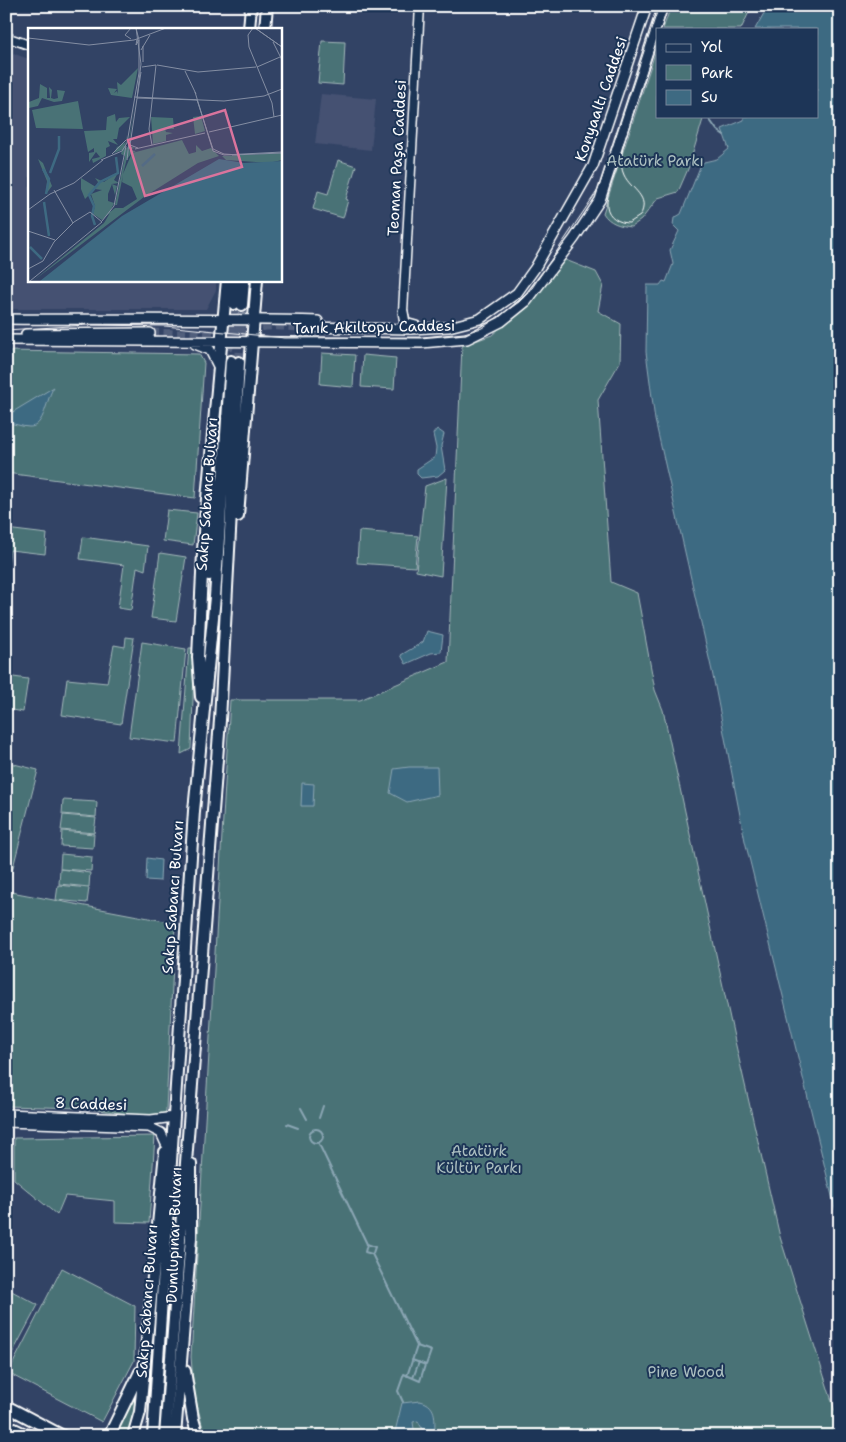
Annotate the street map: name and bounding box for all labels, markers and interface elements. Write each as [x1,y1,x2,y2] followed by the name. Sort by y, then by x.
[28,28,281,281] inset map
[656,28,818,118] legend
[570,34,632,164] street label: Konyaaltı Caddesi
[701,37,723,57] text: Yol
[701,63,733,83] text: Park
[383,79,411,237] street label: Teoman Paşa Caddesi
[701,87,718,107] text: Su
[606,151,704,171] park label: Atatürk Parkı
[293,316,455,338] street label: Tarık Akıltopu Caddesi
[192,416,222,572] street label: Sakıp Sabancı Bulvarı
[158,819,188,975] street label: Sakıp Sabancı Bulvarı
[55,1093,127,1115] street label: 8 Caddesi
[436,1141,522,1178] park label: Atatürk Kültür Parkı
[162,1166,186,1304] street label: Dumlupınar Bulvarı
[132,1223,162,1379] street label: Sakıp Sabancı Bulvarı
[648,1362,725,1382] park label: Pine Wood

